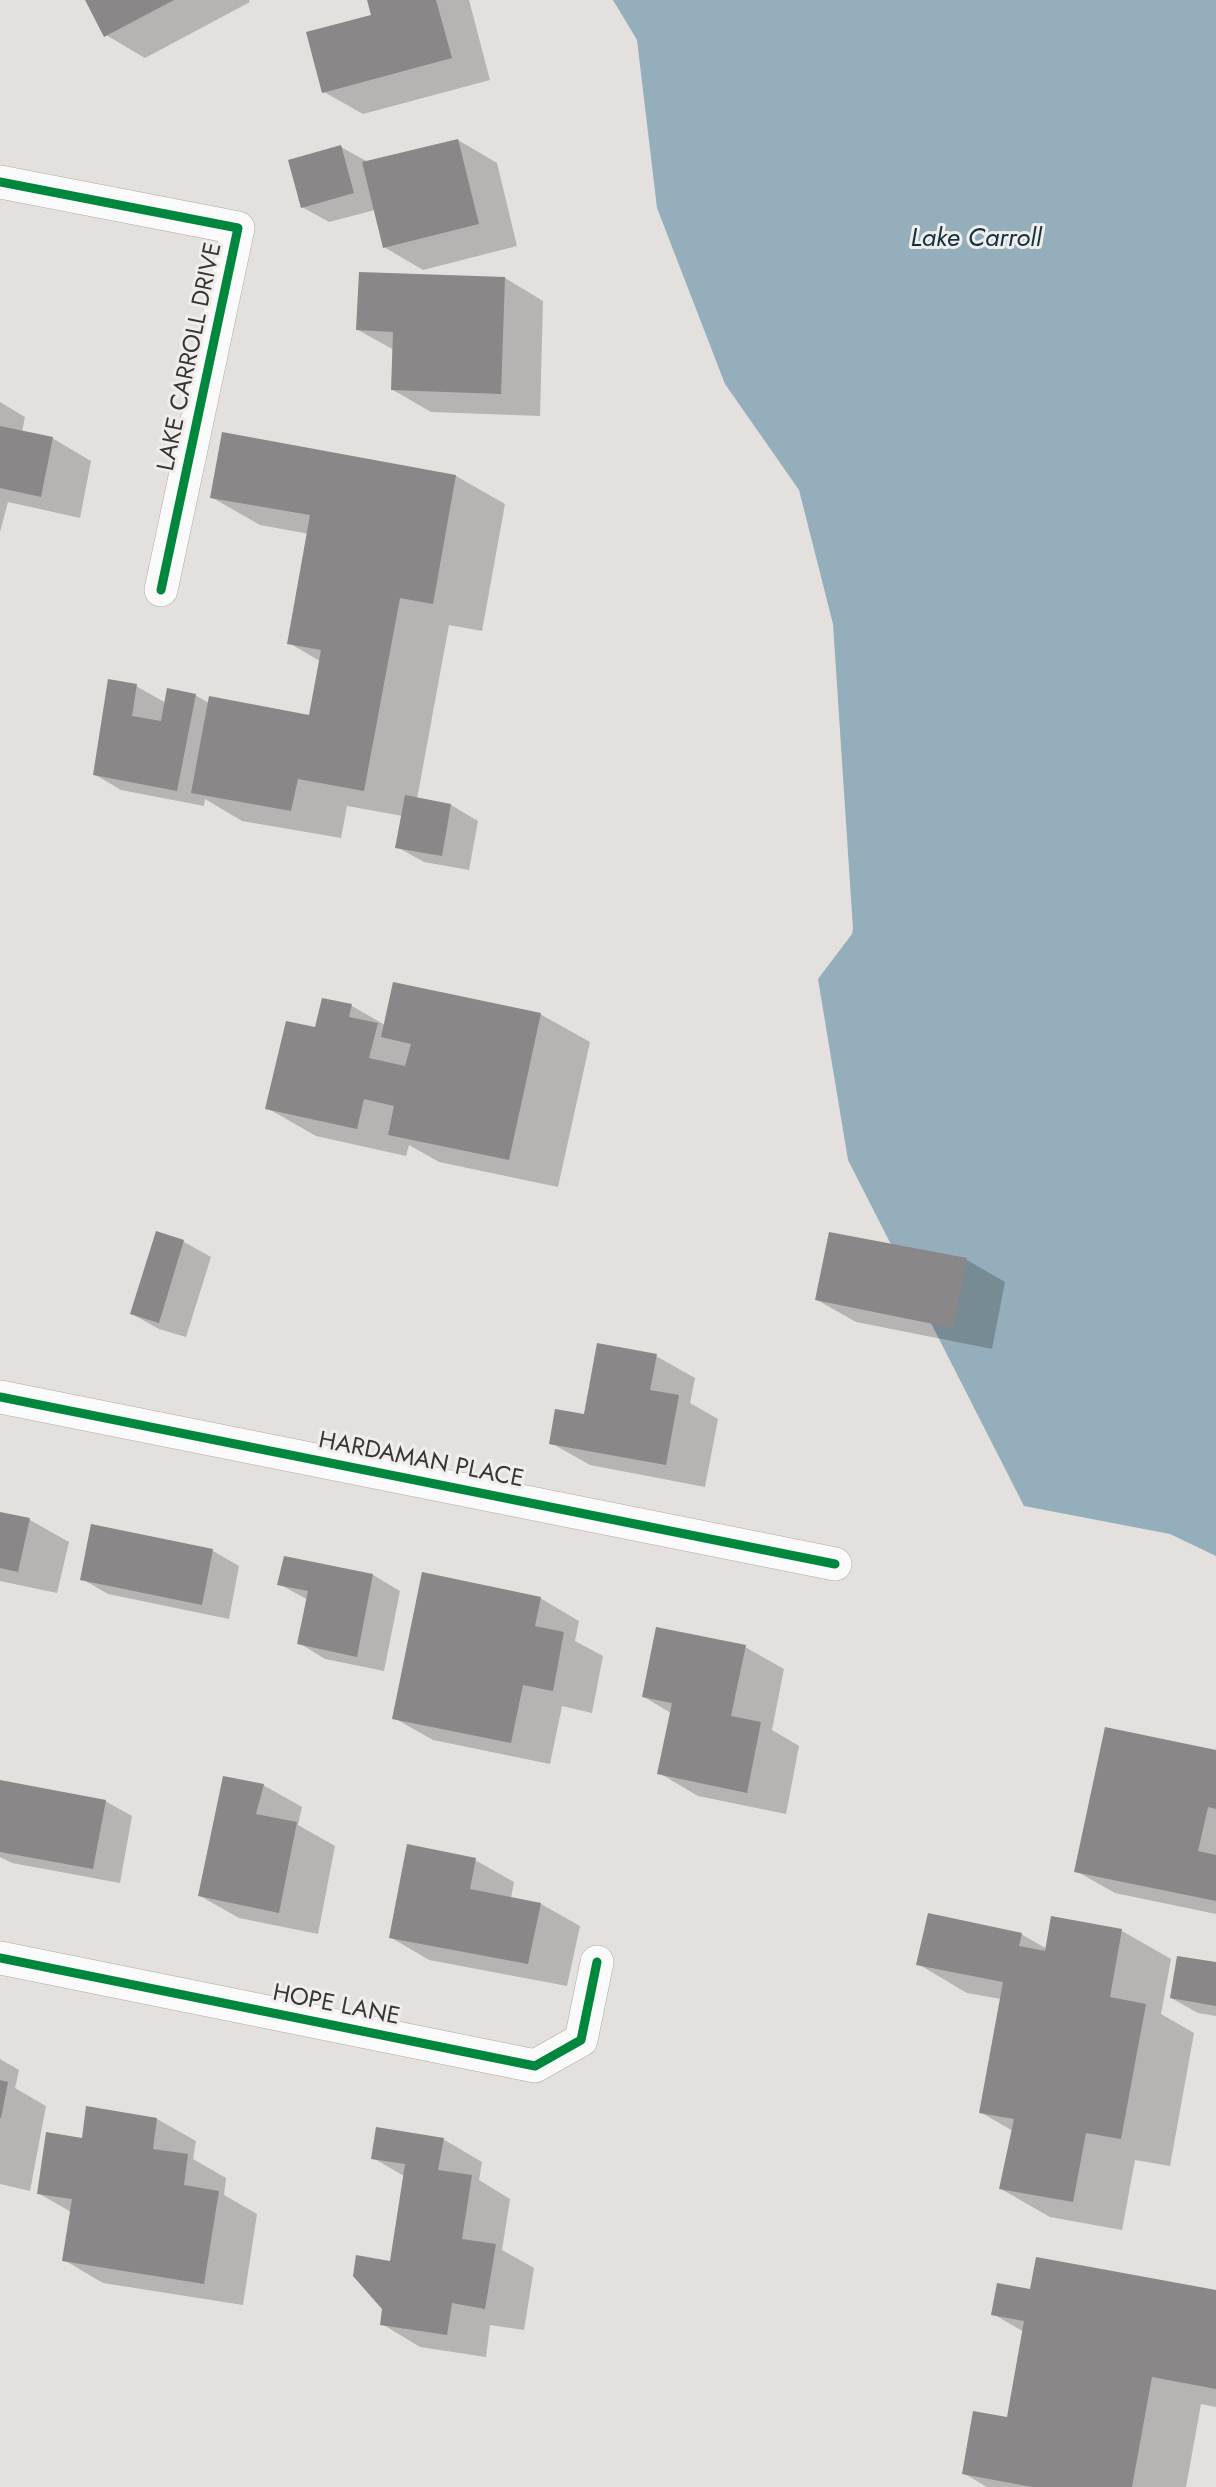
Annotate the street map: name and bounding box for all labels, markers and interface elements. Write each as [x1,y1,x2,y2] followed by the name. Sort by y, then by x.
[910,224,1042,256] water label: Lake Carroll
[153,240,229,474] street label: LAKE CARROLL DRIVE
[316,1427,526,1495] street label: HARDAMAN PLACE
[270,1980,402,2032] street label: HOPE LANE

